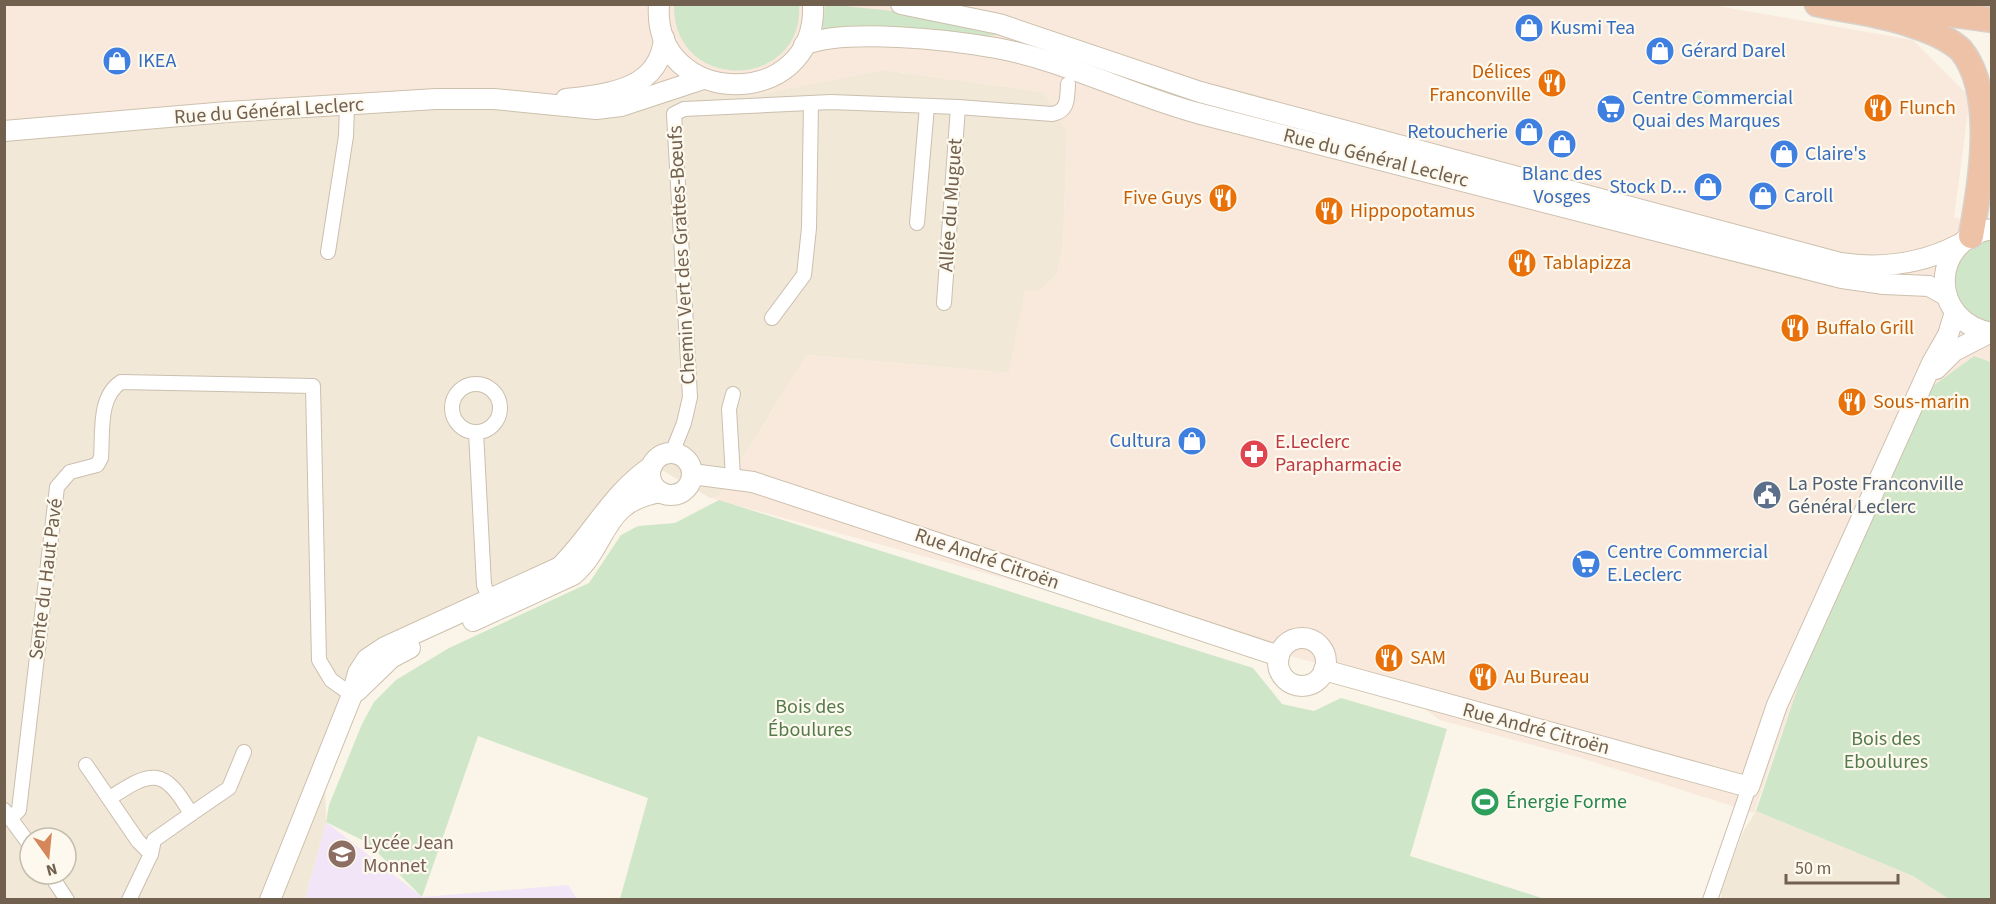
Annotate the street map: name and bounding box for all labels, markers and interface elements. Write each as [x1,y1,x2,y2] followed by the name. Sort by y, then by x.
[1513,12,1545,44] shop icon: Kusmi Tea
[1550,14,1635,42] place label: Kusmi Tea
[1644,35,1676,67] shop icon: Gérard Darel
[1681,37,1786,65] place label: Gérard Darel
[101,45,133,77] shop icon: IKEA
[138,47,176,75] place label: IKEA
[1429,58,1531,109] place label: Délices Franconville
[1536,67,1568,99] restaurant icon: Délices Franconville
[1632,84,1793,135] place label: Centre Commercial Quai des Marques
[173,90,365,132] street label: Rue du Général Leclerc
[1862,92,1894,124] restaurant icon: Flunch
[1595,93,1627,125] supermarket icon: Centre Commercial Quai des Marques
[1899,94,1956,122] place label: Flunch
[1513,116,1545,148] shop icon: Retoucherie
[1407,118,1508,146] place label: Retoucherie
[1280,121,1472,195] street label: Rue du Général Leclerc
[661,125,703,385] street label: Chemin Vert des Grattes-Bœufs
[1546,128,1578,160] shop icon: Blanc des Vosges
[932,137,970,273] street label: Allée du Muguet
[1768,138,1800,170] shop icon: Claire's
[1805,140,1866,168] place label: Claire's
[1522,160,1602,211] place label: Blanc des Vosges
[1692,171,1724,203] shop icon: Stock D...
[1609,173,1687,201] place label: Stock D...
[1747,180,1779,212] shop icon: Caroll
[1207,182,1239,214] restaurant icon: Five Guys
[1784,182,1833,210] place label: Caroll
[1123,184,1202,212] place label: Five Guys
[1313,195,1345,227] restaurant icon: Hippopotamus
[1350,197,1475,225] place label: Hippopotamus
[1506,247,1538,279] restaurant icon: Tablapizza
[1543,249,1631,277] place label: Tablapizza
[1779,312,1811,344] restaurant icon: Buffalo Grill
[1816,314,1914,342] place label: Buffalo Grill
[1836,386,1868,418] restaurant icon: Sous-marin
[1873,388,1970,416] place label: Sous-marin
[1176,425,1208,457] shop icon: Cultura
[1110,427,1171,455] place label: Cultura
[1275,428,1402,479] place label: E.Leclerc Parapharmacie
[1238,438,1270,470] pharmacy icon: E.Leclerc Parapharmacie
[1788,470,1964,521] place label: La Poste Franconville Général Leclerc
[1751,479,1783,511] public building icon: La Poste Franconville Général Leclerc
[22,497,70,661] street label: Sente du Haut Pavé
[911,521,1063,597] street label: Rue André Citroën
[1607,538,1768,589] place label: Centre Commercial E.Leclerc
[1570,548,1602,580] supermarket icon: Centre Commercial E.Leclerc
[1373,642,1405,674] restaurant icon: SAM
[1410,644,1446,672] place label: SAM
[1467,661,1499,693] restaurant icon: Au Bureau
[1504,663,1590,691] place label: Au Bureau
[768,693,852,744] park label: Bois des Éboulures
[1459,696,1613,762] street label: Rue André Citroën
[1844,725,1928,776] park label: Bois des Eboulures
[1469,786,1501,818] sports icon: Énergie Forme
[1506,788,1627,816] place label: Énergie Forme
[18,826,78,886] north arrow
[363,829,454,880] place label: Lycée Jean Monnet
[326,838,358,870] school or university icon: Lycée Jean Monnet
[1786,847,1898,885] scale bar
[1795,856,1831,881] text: 50 m
[44,858,60,882] text: N

